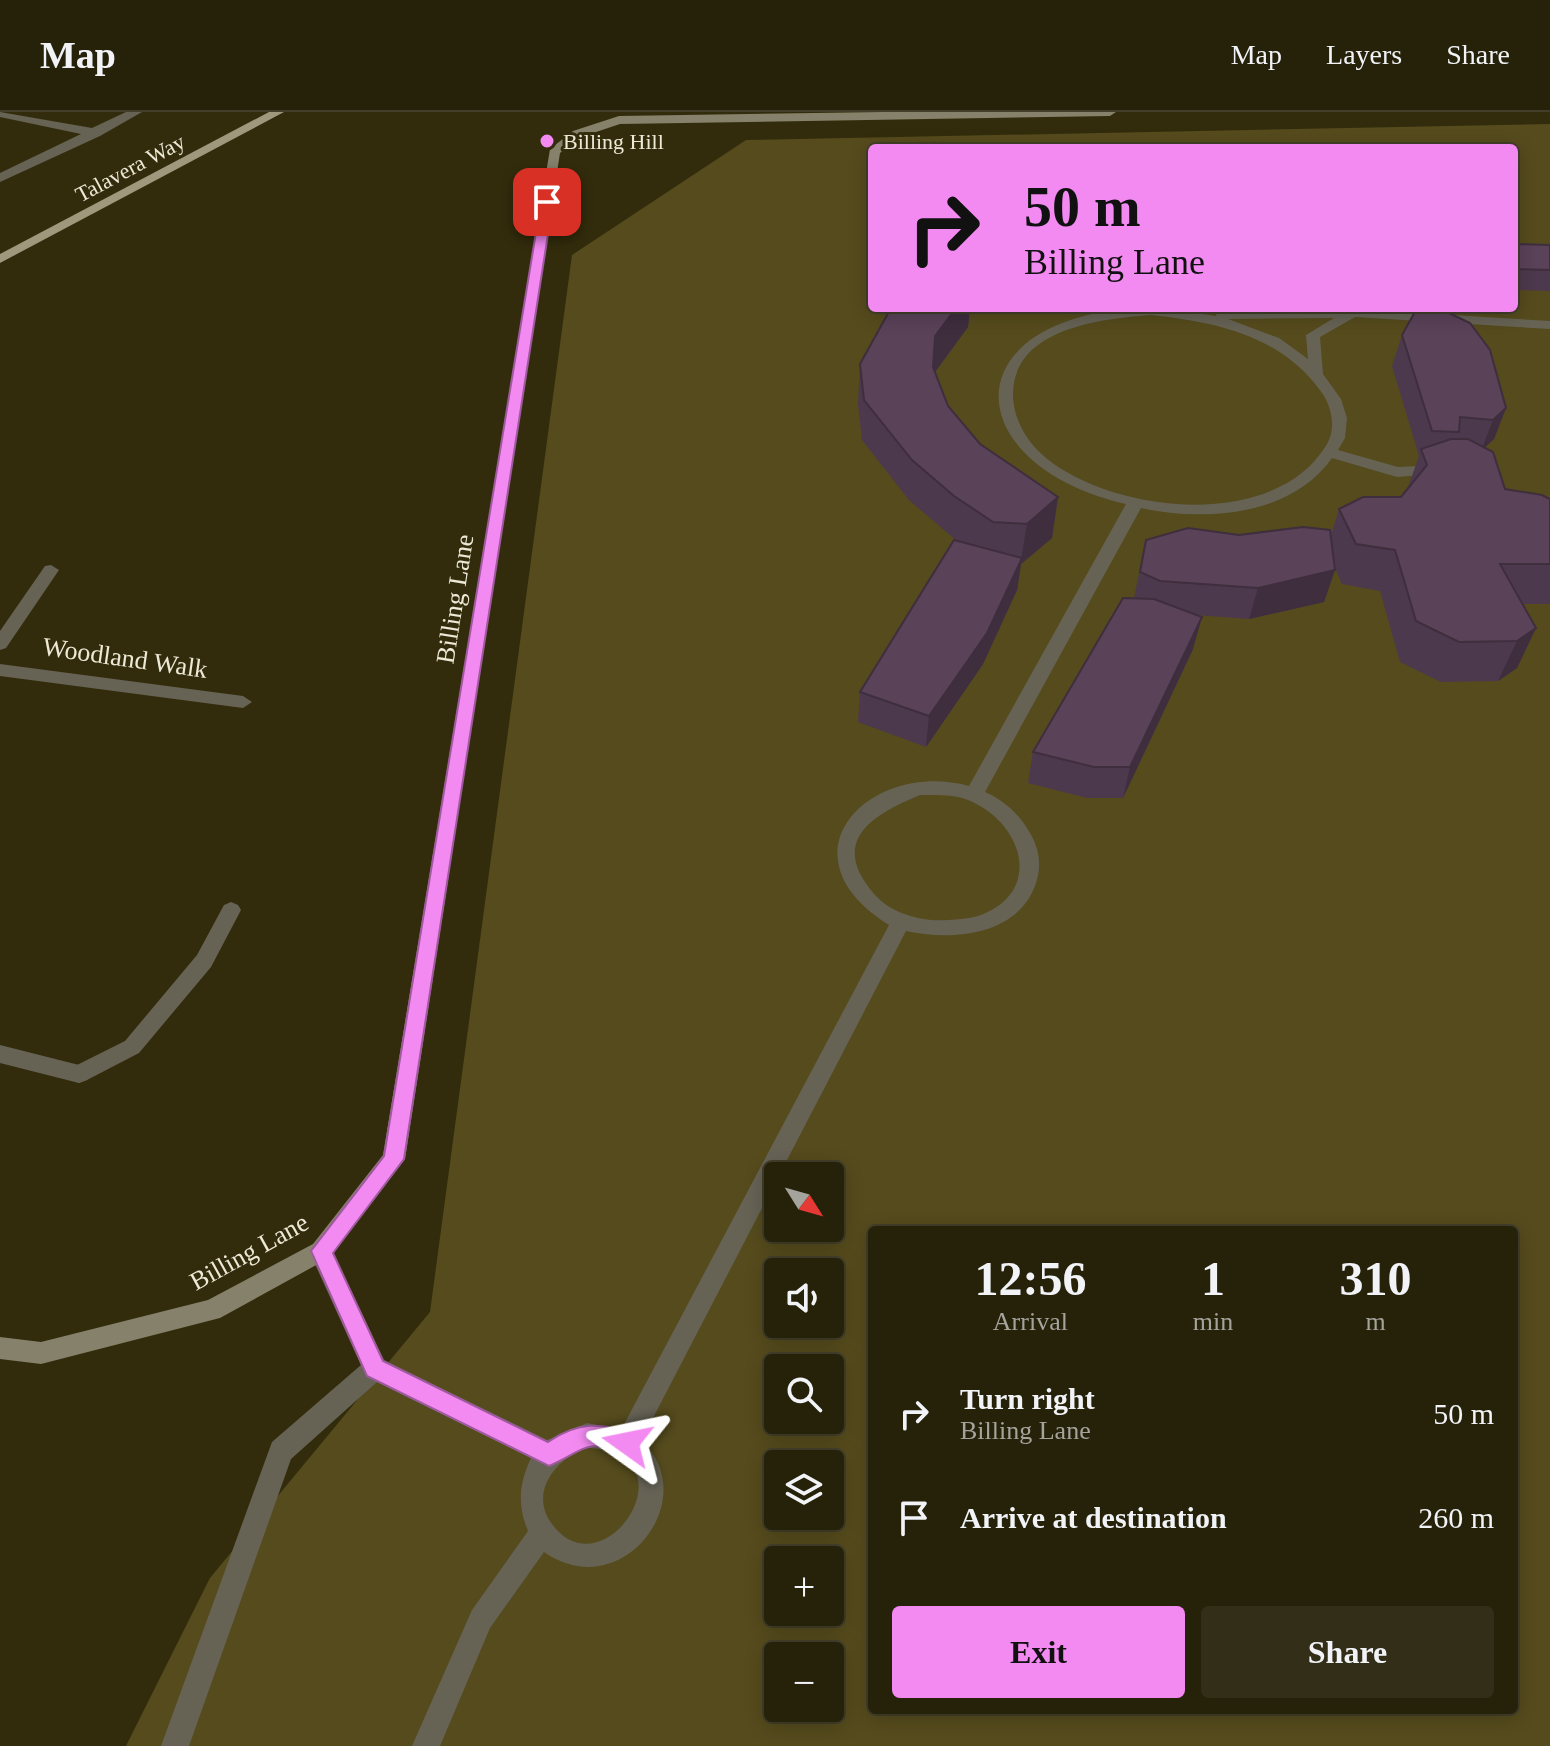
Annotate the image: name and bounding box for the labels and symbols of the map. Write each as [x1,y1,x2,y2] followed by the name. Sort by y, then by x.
[71,129,189,207] street label: Talavera Way
[563,129,664,154] place label: Billing Hill
[538,132,556,150] marker: Billing Hill
[513,168,581,236] pin
[430,532,480,666] street label: Billing Lane
[41,632,209,684] street label: Woodland Walk
[764,1162,844,1242] north arrow
[185,1208,313,1296] street label: Billing Lane
[585,1401,669,1485] position arrow

